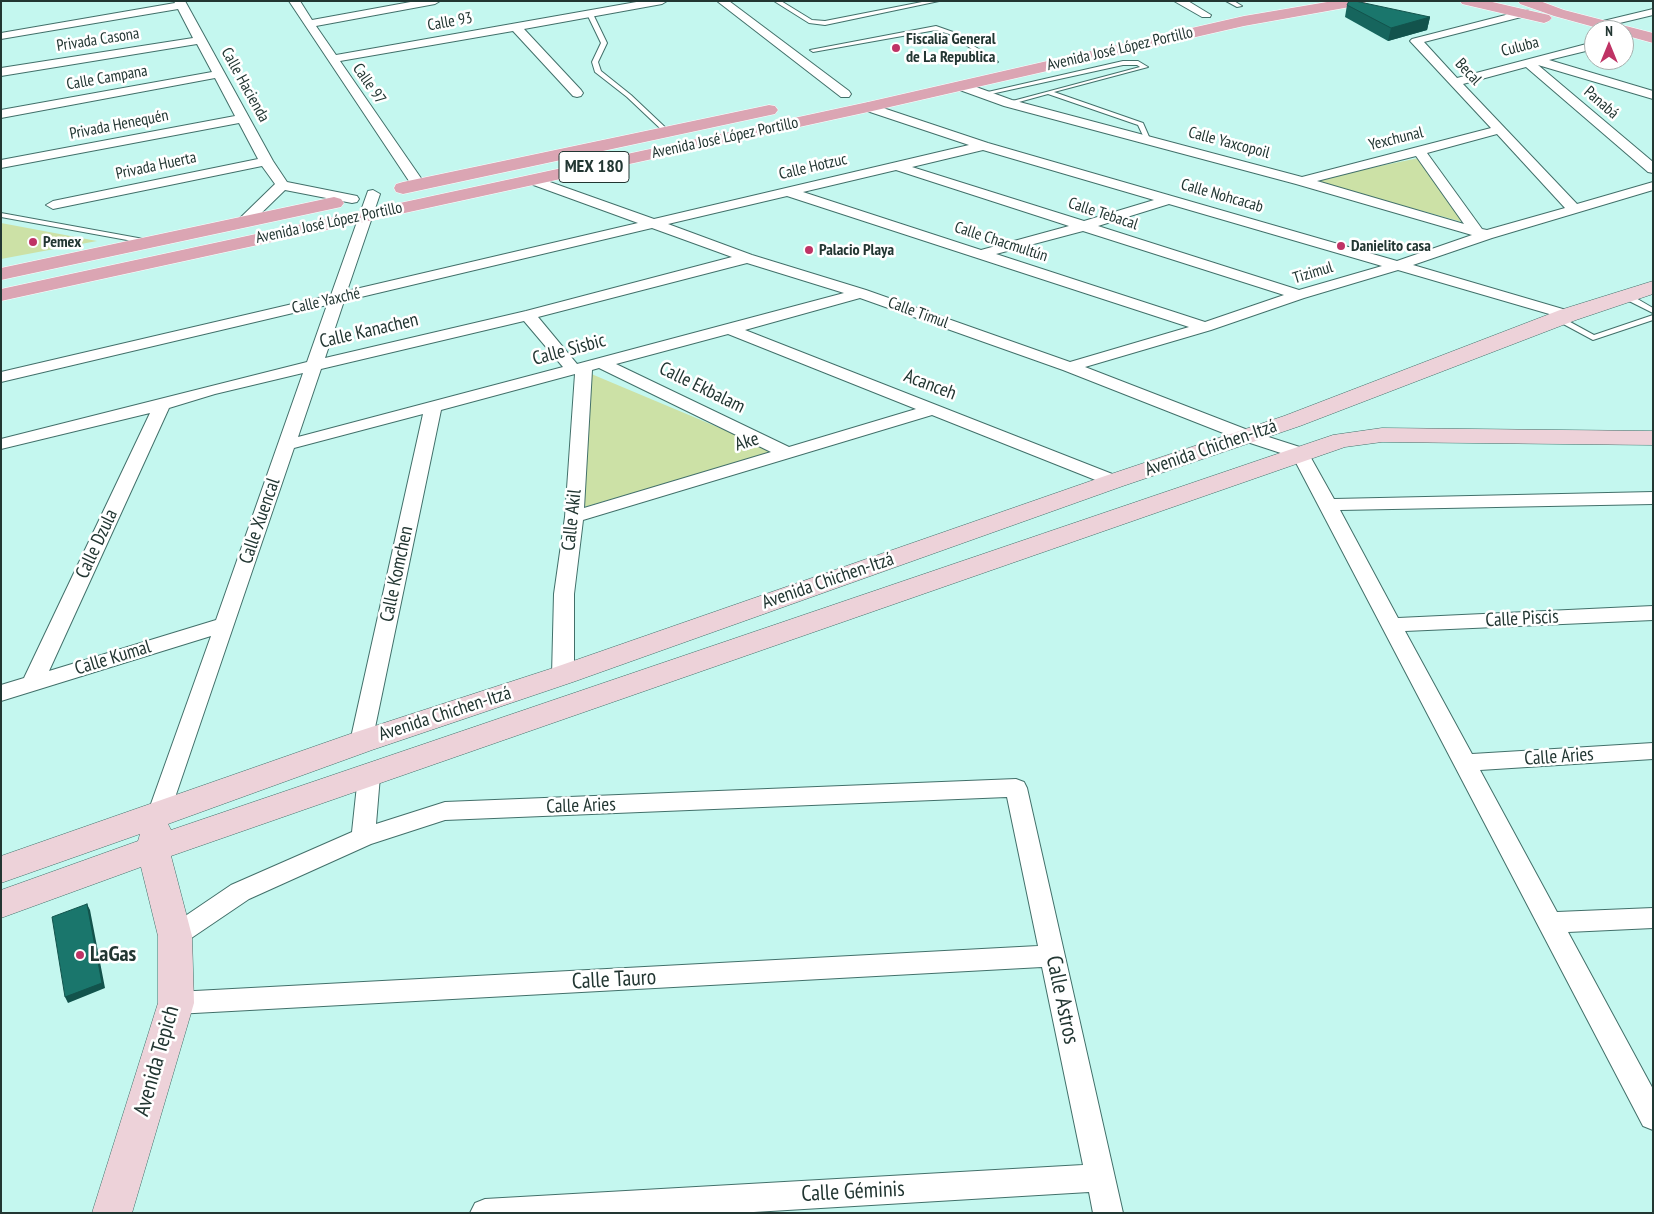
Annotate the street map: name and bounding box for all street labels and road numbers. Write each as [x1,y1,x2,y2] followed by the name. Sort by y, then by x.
[426,9,474,35] street label: Calle 93
[1045,23,1195,75] street label: Avenida José López Portillo
[55,24,141,56] street label: Privada Casona
[1499,33,1541,61] street label: Culuba
[217,44,273,126] street label: Calle Hacienda
[1451,55,1485,89] street label: Becal
[348,60,390,108] street label: Calle 97
[65,61,149,95] street label: Calle Campana
[1580,83,1622,123] street label: Panabá
[68,106,170,144] street label: Privada Henequén
[650,113,800,163] street label: Avenida José López Portillo
[1186,123,1272,163] street label: Calle Yaxcopoil
[1367,123,1425,155] street label: Yexchunal
[114,148,198,184] street label: Privada Huerta
[777,150,849,184] street label: Calle Hotzuc
[559,152,629,182] road number: MEX 180
[1179,175,1265,217] street label: Calle Nohcacab
[1066,194,1140,234] street label: Calle Tebacal
[254,198,404,248] street label: Avenida José López Portillo
[952,218,1050,266] street label: Calle Chacmultún
[1291,258,1335,288] street label: Tizimul
[290,284,362,318] street label: Calle Yaxché
[885,293,951,333] street label: Calle Timul
[317,309,421,353] street label: Calle Kanachen
[530,329,608,371] street label: Calle Sisbic
[655,357,749,419] street label: Calle Ekbalam
[901,365,959,405] street label: Acanceh
[1142,415,1280,481] street label: Avenida Chichen-Itzá
[732,428,762,456] street label: Ake
[235,475,285,567] street label: Calle Xuencal
[557,488,587,552] street label: Calle Akil
[71,506,123,582] street label: Calle Dzula
[376,524,418,624] street label: Calle Komchen
[759,548,897,614] street label: Avenida Chichen-Itzá
[1485,606,1559,632] street label: Calle Piscis
[72,636,154,680] street label: Calle Kumal
[376,682,514,746] street label: Avenida Chichen-Itzá
[1524,743,1594,771] street label: Calle Aries
[546,793,616,819] street label: Calle Aries
[1040,954,1084,1046] street label: Calle Astros
[571,965,657,995] street label: Calle Tauro
[129,1003,185,1119] street label: Avenida Tepich
[801,1176,905,1208] street label: Calle Géminis

